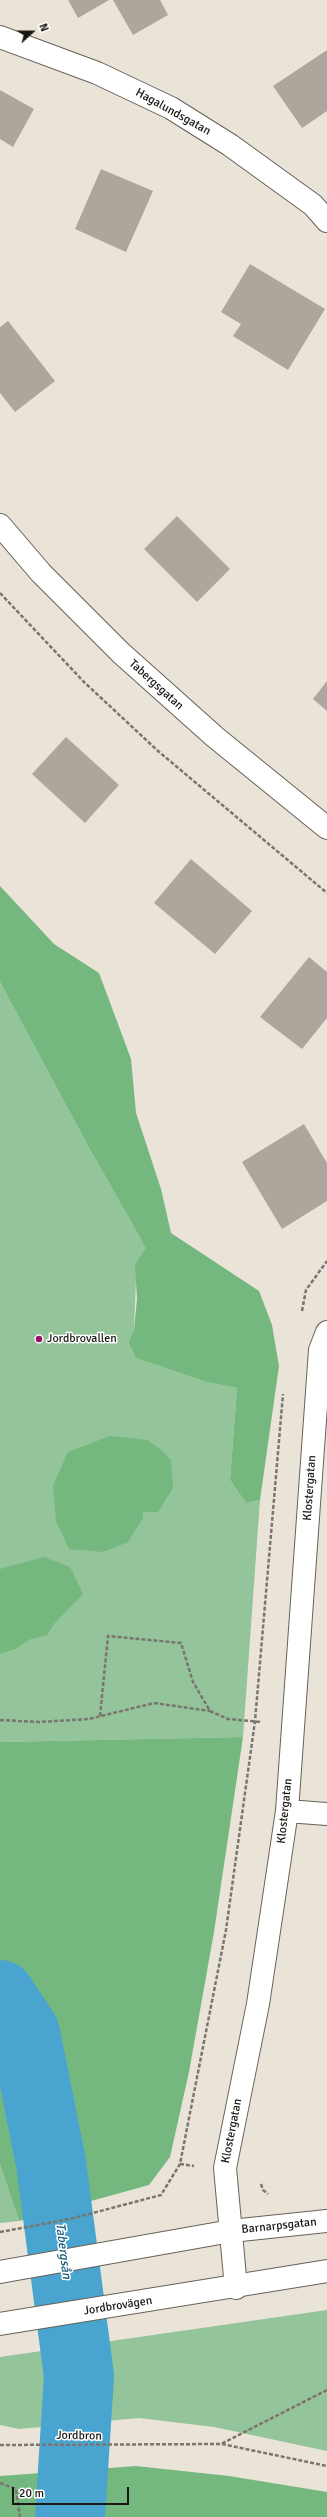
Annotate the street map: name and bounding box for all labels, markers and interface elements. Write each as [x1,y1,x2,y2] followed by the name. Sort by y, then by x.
[12,12,52,52] north arrow
[36,22,51,33] text: N
[133,85,213,139] street label: Hagalundsgatan
[126,657,186,713] street label: Tabergsgatan
[47,1332,117,1346] place label: Jordbrovallen
[34,1334,44,1344] marker: Jordbrovallen
[301,1455,319,1521] street label: Klostergatan
[274,1778,296,1844] street label: Klostergatan
[219,2097,245,2165] street label: Klostergatan
[241,2215,317,2237] street label: Barnarpsgatan
[52,2222,74,2280] water label: Tabergsån
[83,2293,153,2319] street label: Jordbrovägen
[56,2428,102,2444] street label: Jordbron
[14,2479,131,2505] scale bar
[19,2486,44,2501] text: 20 m

